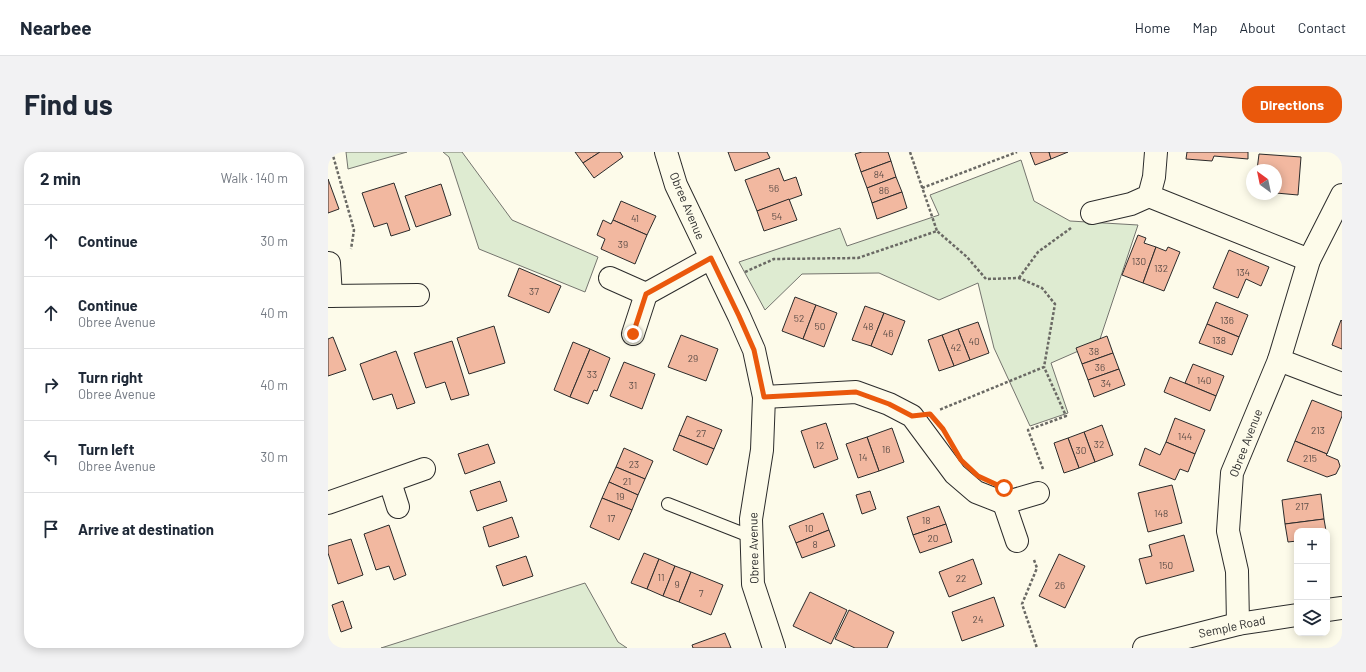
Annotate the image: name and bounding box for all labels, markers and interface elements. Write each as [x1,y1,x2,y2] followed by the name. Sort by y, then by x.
[20,16,92,39] text: Nearbee
[1135,19,1171,36] text: Home
[1193,19,1217,36] text: Map
[1239,19,1276,36] text: About
[1298,19,1346,36] text: Contact
[1242,86,1342,123] button: Directions
[24,87,113,121] text: Find us
[1246,164,1282,200] north arrow
[40,168,81,188] text: 2 min
[874,168,884,180] house number: 84
[221,170,288,186] text: Walk · 140 m
[667,170,708,241] street label: Obree Avenue
[769,182,779,194] house number: 56
[879,184,889,196] house number: 86
[772,210,782,222] house number: 54
[631,212,639,224] house number: 41
[40,230,62,252] icon: ahead
[78,232,138,250] text: Continue
[261,233,288,249] text: 30 m
[618,238,628,250] house number: 39
[1132,255,1146,267] house number: 130
[1154,262,1168,274] house number: 132
[1236,266,1250,278] house number: 134
[529,285,539,297] house number: 37
[78,296,138,314] text: Continue
[40,302,62,324] icon: ahead
[260,305,288,321] text: 40 m
[794,312,804,324] house number: 52
[78,314,156,330] text: Obree Avenue
[1220,314,1234,326] house number: 136
[815,320,825,332] house number: 50
[863,320,873,332] house number: 48
[624,325,642,343] route end
[883,327,893,339] house number: 46
[1212,334,1226,346] house number: 138
[968,335,980,347] house number: 40
[951,341,961,353] house number: 42
[1089,345,1099,357] house number: 38
[688,352,698,364] house number: 29
[1095,361,1105,373] house number: 36
[78,368,143,386] text: Turn right
[587,368,597,380] house number: 33
[40,374,62,396] icon: right
[1197,374,1211,386] house number: 140
[260,377,288,393] text: 40 m
[1101,377,1111,389] house number: 34
[629,379,637,391] house number: 31
[78,386,156,402] text: Obree Avenue
[1226,407,1264,479] street label: Obree Avenue
[1311,424,1325,436] house number: 213
[696,427,706,439] house number: 27
[1178,430,1192,442] house number: 144
[1094,438,1104,450] house number: 32
[816,439,824,451] house number: 12
[78,440,134,458] text: Turn left
[882,443,890,455] house number: 16
[1076,444,1086,456] house number: 30
[40,446,62,468] icon: left
[261,449,288,465] text: 30 m
[858,451,868,463] house number: 14
[1303,452,1317,464] house number: 215
[78,458,156,474] text: Obree Avenue
[629,458,639,470] house number: 23
[623,475,631,487] house number: 21
[995,479,1013,497] route start
[616,490,624,502] house number: 19
[1295,500,1309,512] house number: 217
[1154,507,1168,519] house number: 148
[607,512,615,524] house number: 17
[745,512,761,584] street label: Obree Avenue
[922,514,930,526] house number: 18
[40,518,62,540] icon: arrive
[78,520,214,538] text: Arrive at destination
[804,522,814,534] house number: 10
[1294,528,1330,636] map controls
[1294,528,1330,564] button: +
[927,532,939,544] house number: 20
[812,538,818,550] house number: 8
[1159,559,1173,571] house number: 150
[1294,564,1330,600] button: −
[657,571,665,583] house number: 11
[956,572,966,584] house number: 22
[674,578,680,590] house number: 9
[1055,579,1065,591] house number: 26
[699,587,704,599] house number: 7
[1294,600,1330,636] button: layers
[1197,612,1267,640] street label: Semple Road
[973,613,983,625] house number: 24

